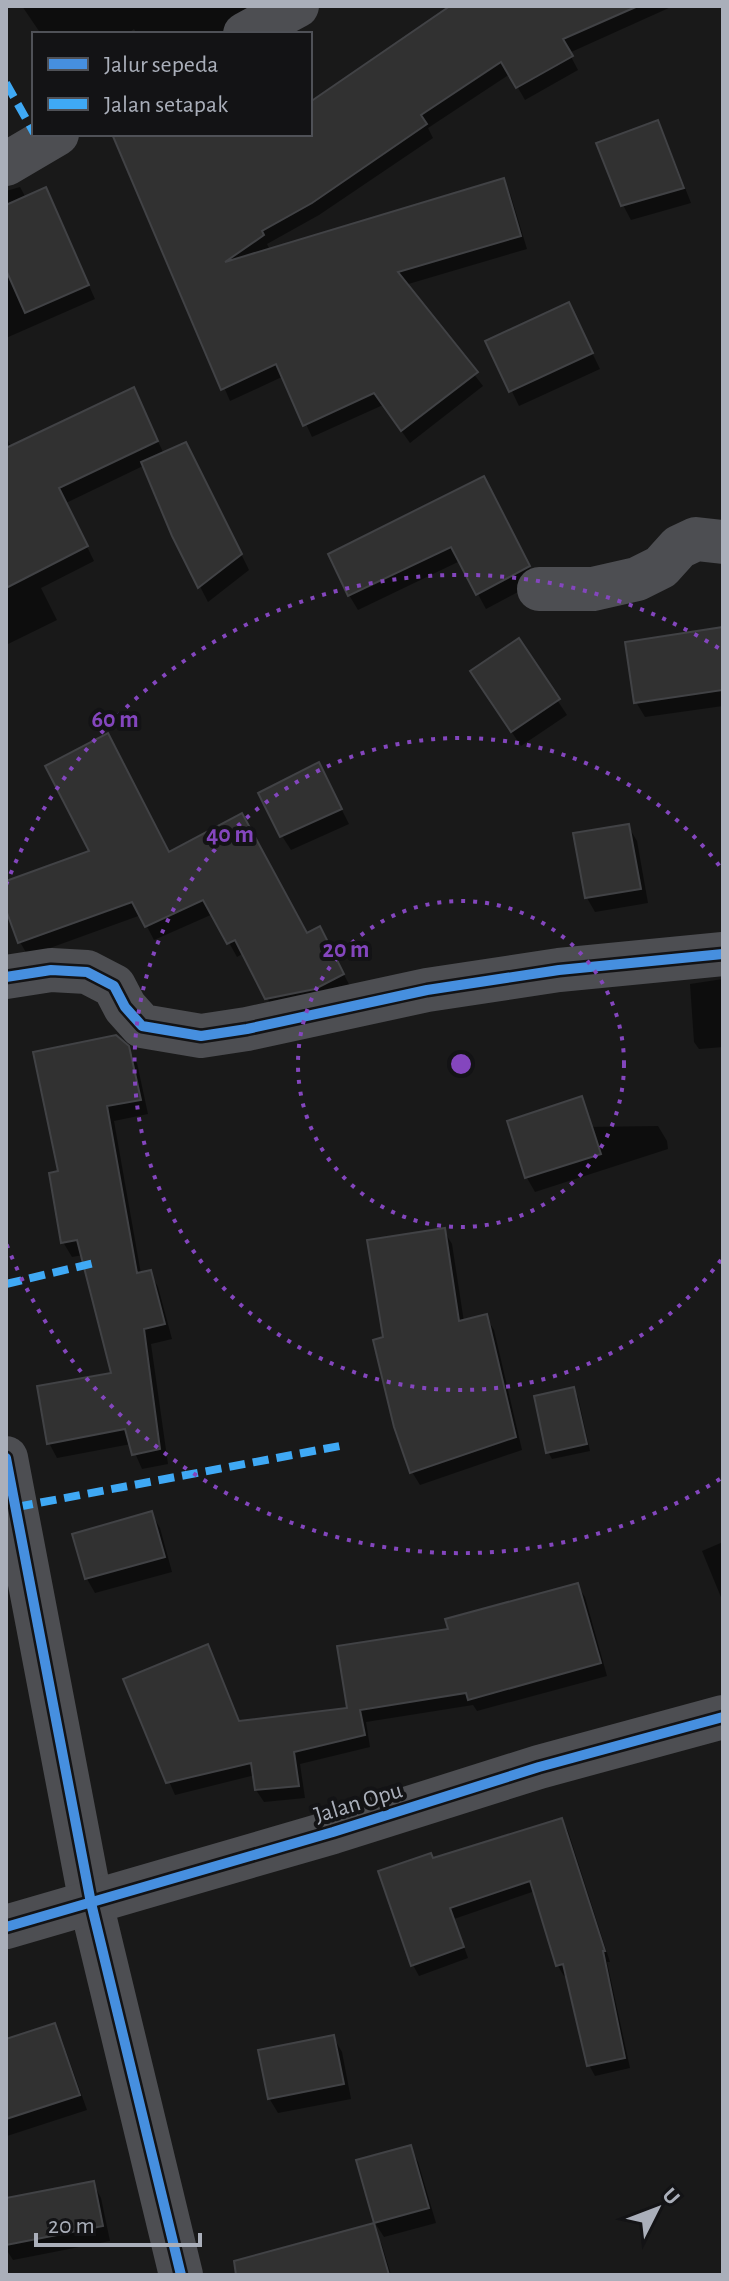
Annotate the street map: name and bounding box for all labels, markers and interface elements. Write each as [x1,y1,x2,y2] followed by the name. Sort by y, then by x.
[32,32,312,136] legend
[104,53,218,77] text: Jalur sepeda
[104,93,228,117] text: Jalan setapak
[91,708,139,732] text: 60 m
[206,823,254,847] text: 40 m
[323,938,369,962] text: 20 m
[447,1050,475,1078] centre of rings
[311,1778,405,1828] street label: Jalan Opu
[617,2169,697,2249] north arrow
[658,2184,684,2209] text: U
[36,2197,200,2247] scale bar
[48,2214,95,2238] text: 20 m

